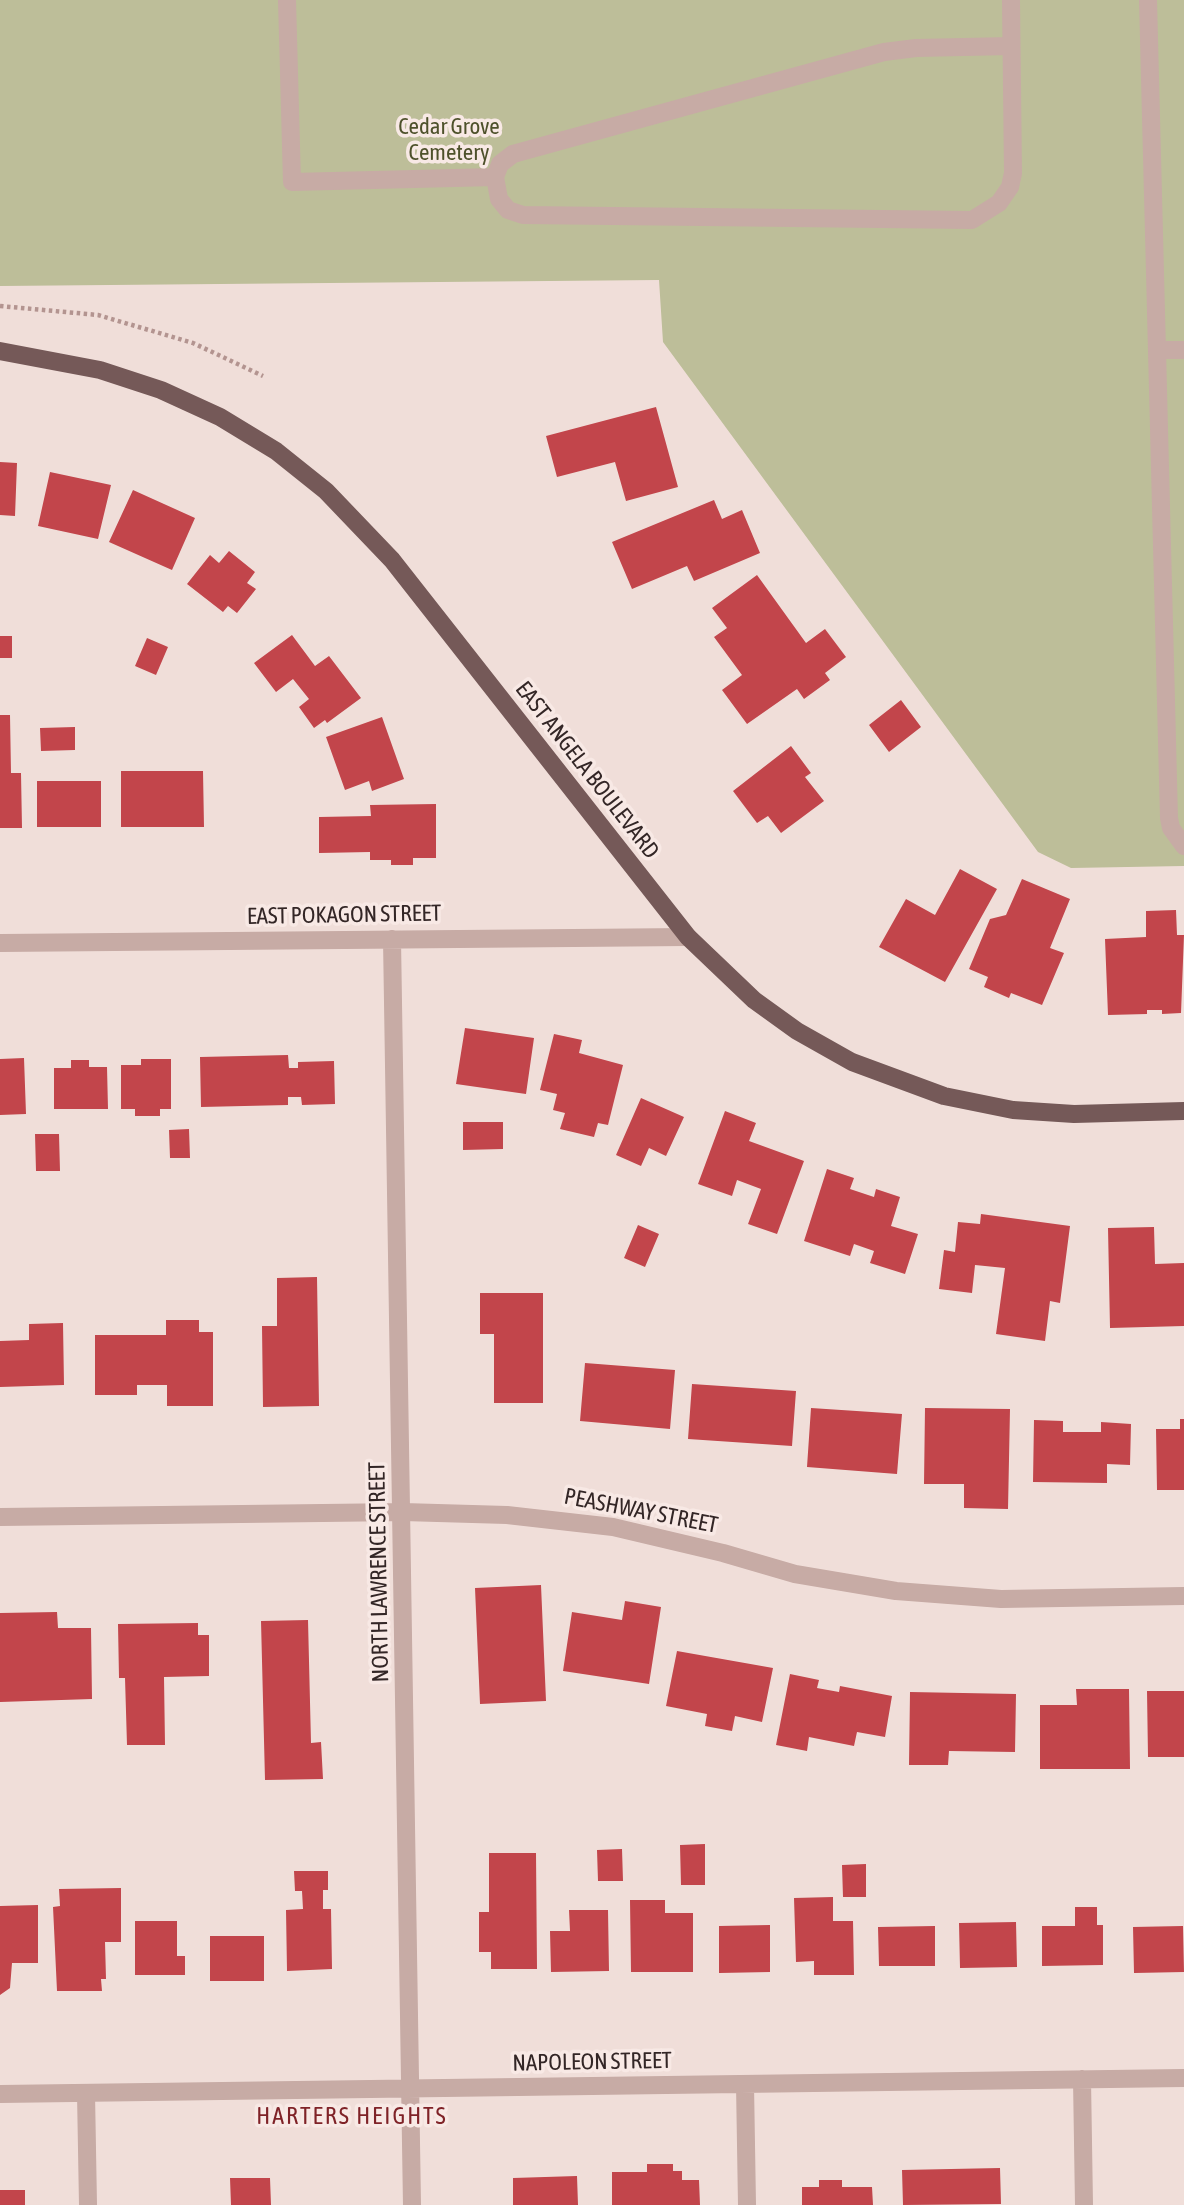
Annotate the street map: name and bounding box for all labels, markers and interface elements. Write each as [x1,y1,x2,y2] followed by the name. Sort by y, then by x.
[398,113,500,167] park label: Cedar Grove Cemetery
[509,676,665,864] street label: EAST ANGELA BOULEVARD
[247,900,441,930] street label: EAST POKAGON STREET
[363,1461,395,1683] street label: NORTH LAWRENCE STREET
[562,1483,720,1539] street label: PEASHWAY STREET
[512,2047,672,2077] street label: NAPOLEON STREET
[258,2102,446,2130] district label: HARTERS HEIGHTS

